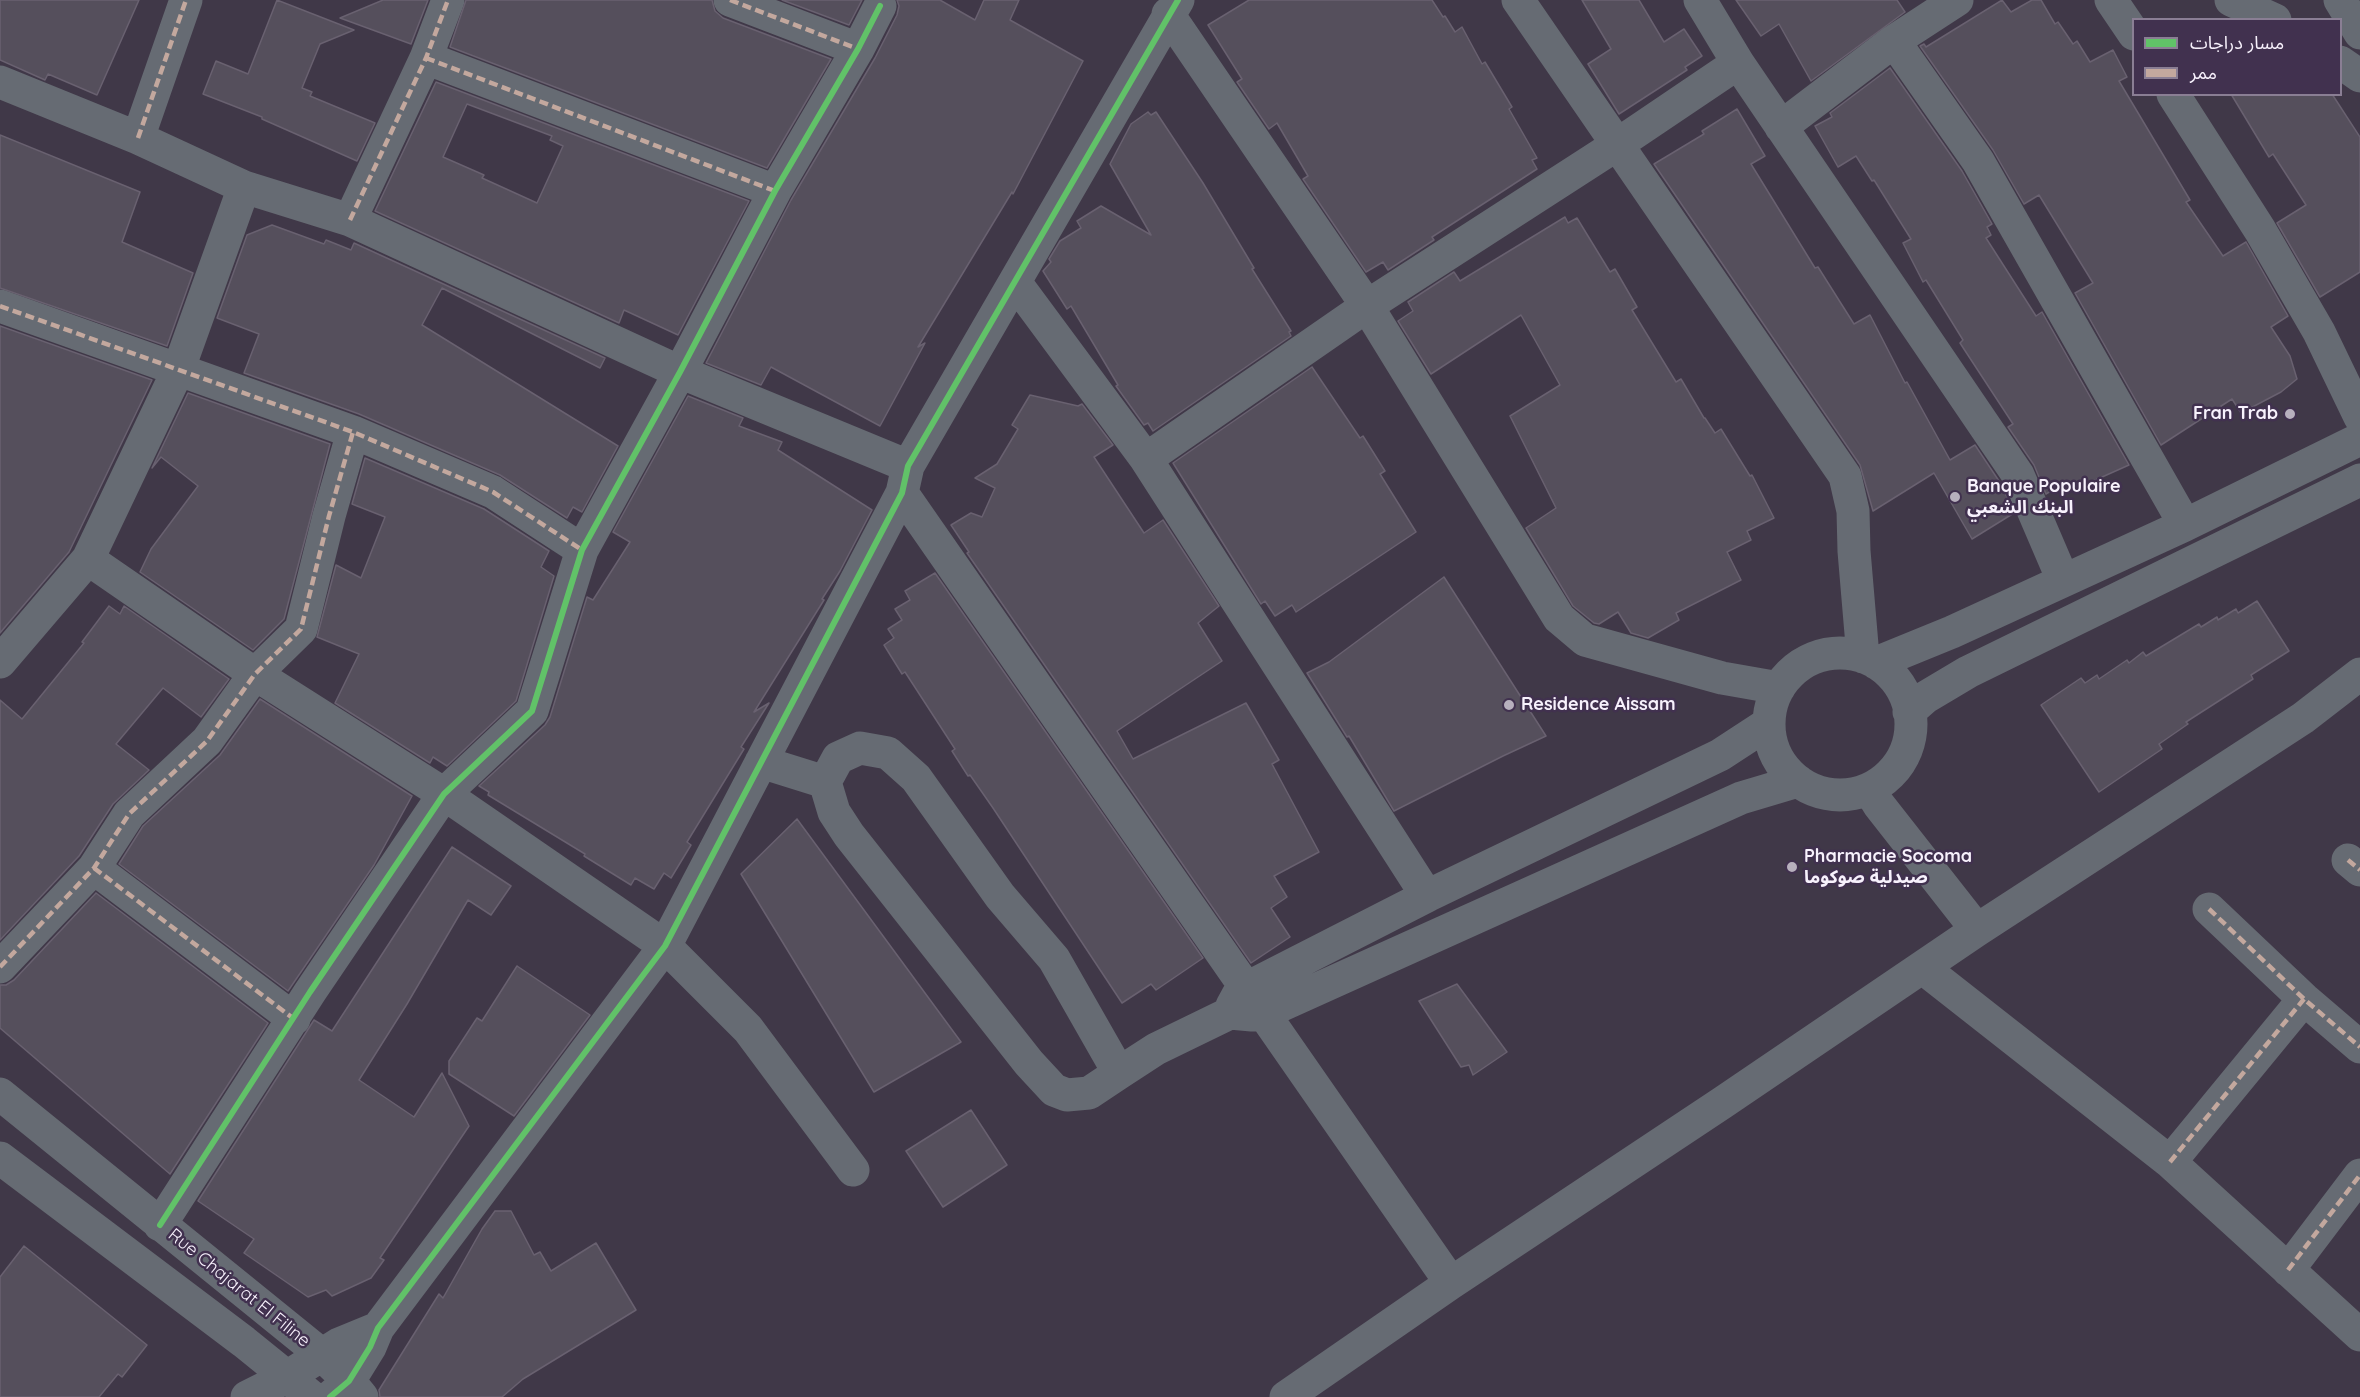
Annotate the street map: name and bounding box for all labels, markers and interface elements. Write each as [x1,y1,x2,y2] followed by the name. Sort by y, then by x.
[2132,18,2342,96] legend
[2190,31,2284,54] text: مسار دراجات
[2190,61,2217,84] text: ممر
[2193,403,2278,425] place label: Fran Trab
[2283,407,2297,421] marker: Fran Trab
[1967,476,2121,518] place label: Banque Populaire البنك الشعبي
[1948,490,1962,504] marker: Banque Populaire البنك الشعبي
[1521,694,1676,716] place label: Residence Aissam
[1502,698,1516,712] marker: Residence Aissam
[1804,846,1972,888] place label: Pharmacie Socoma صيدلية صوكوما
[1785,860,1799,874] marker: Pharmacie Socoma صيدلية صوكوما
[164,1224,314,1352] street label: Rue Chajarat El Filine

